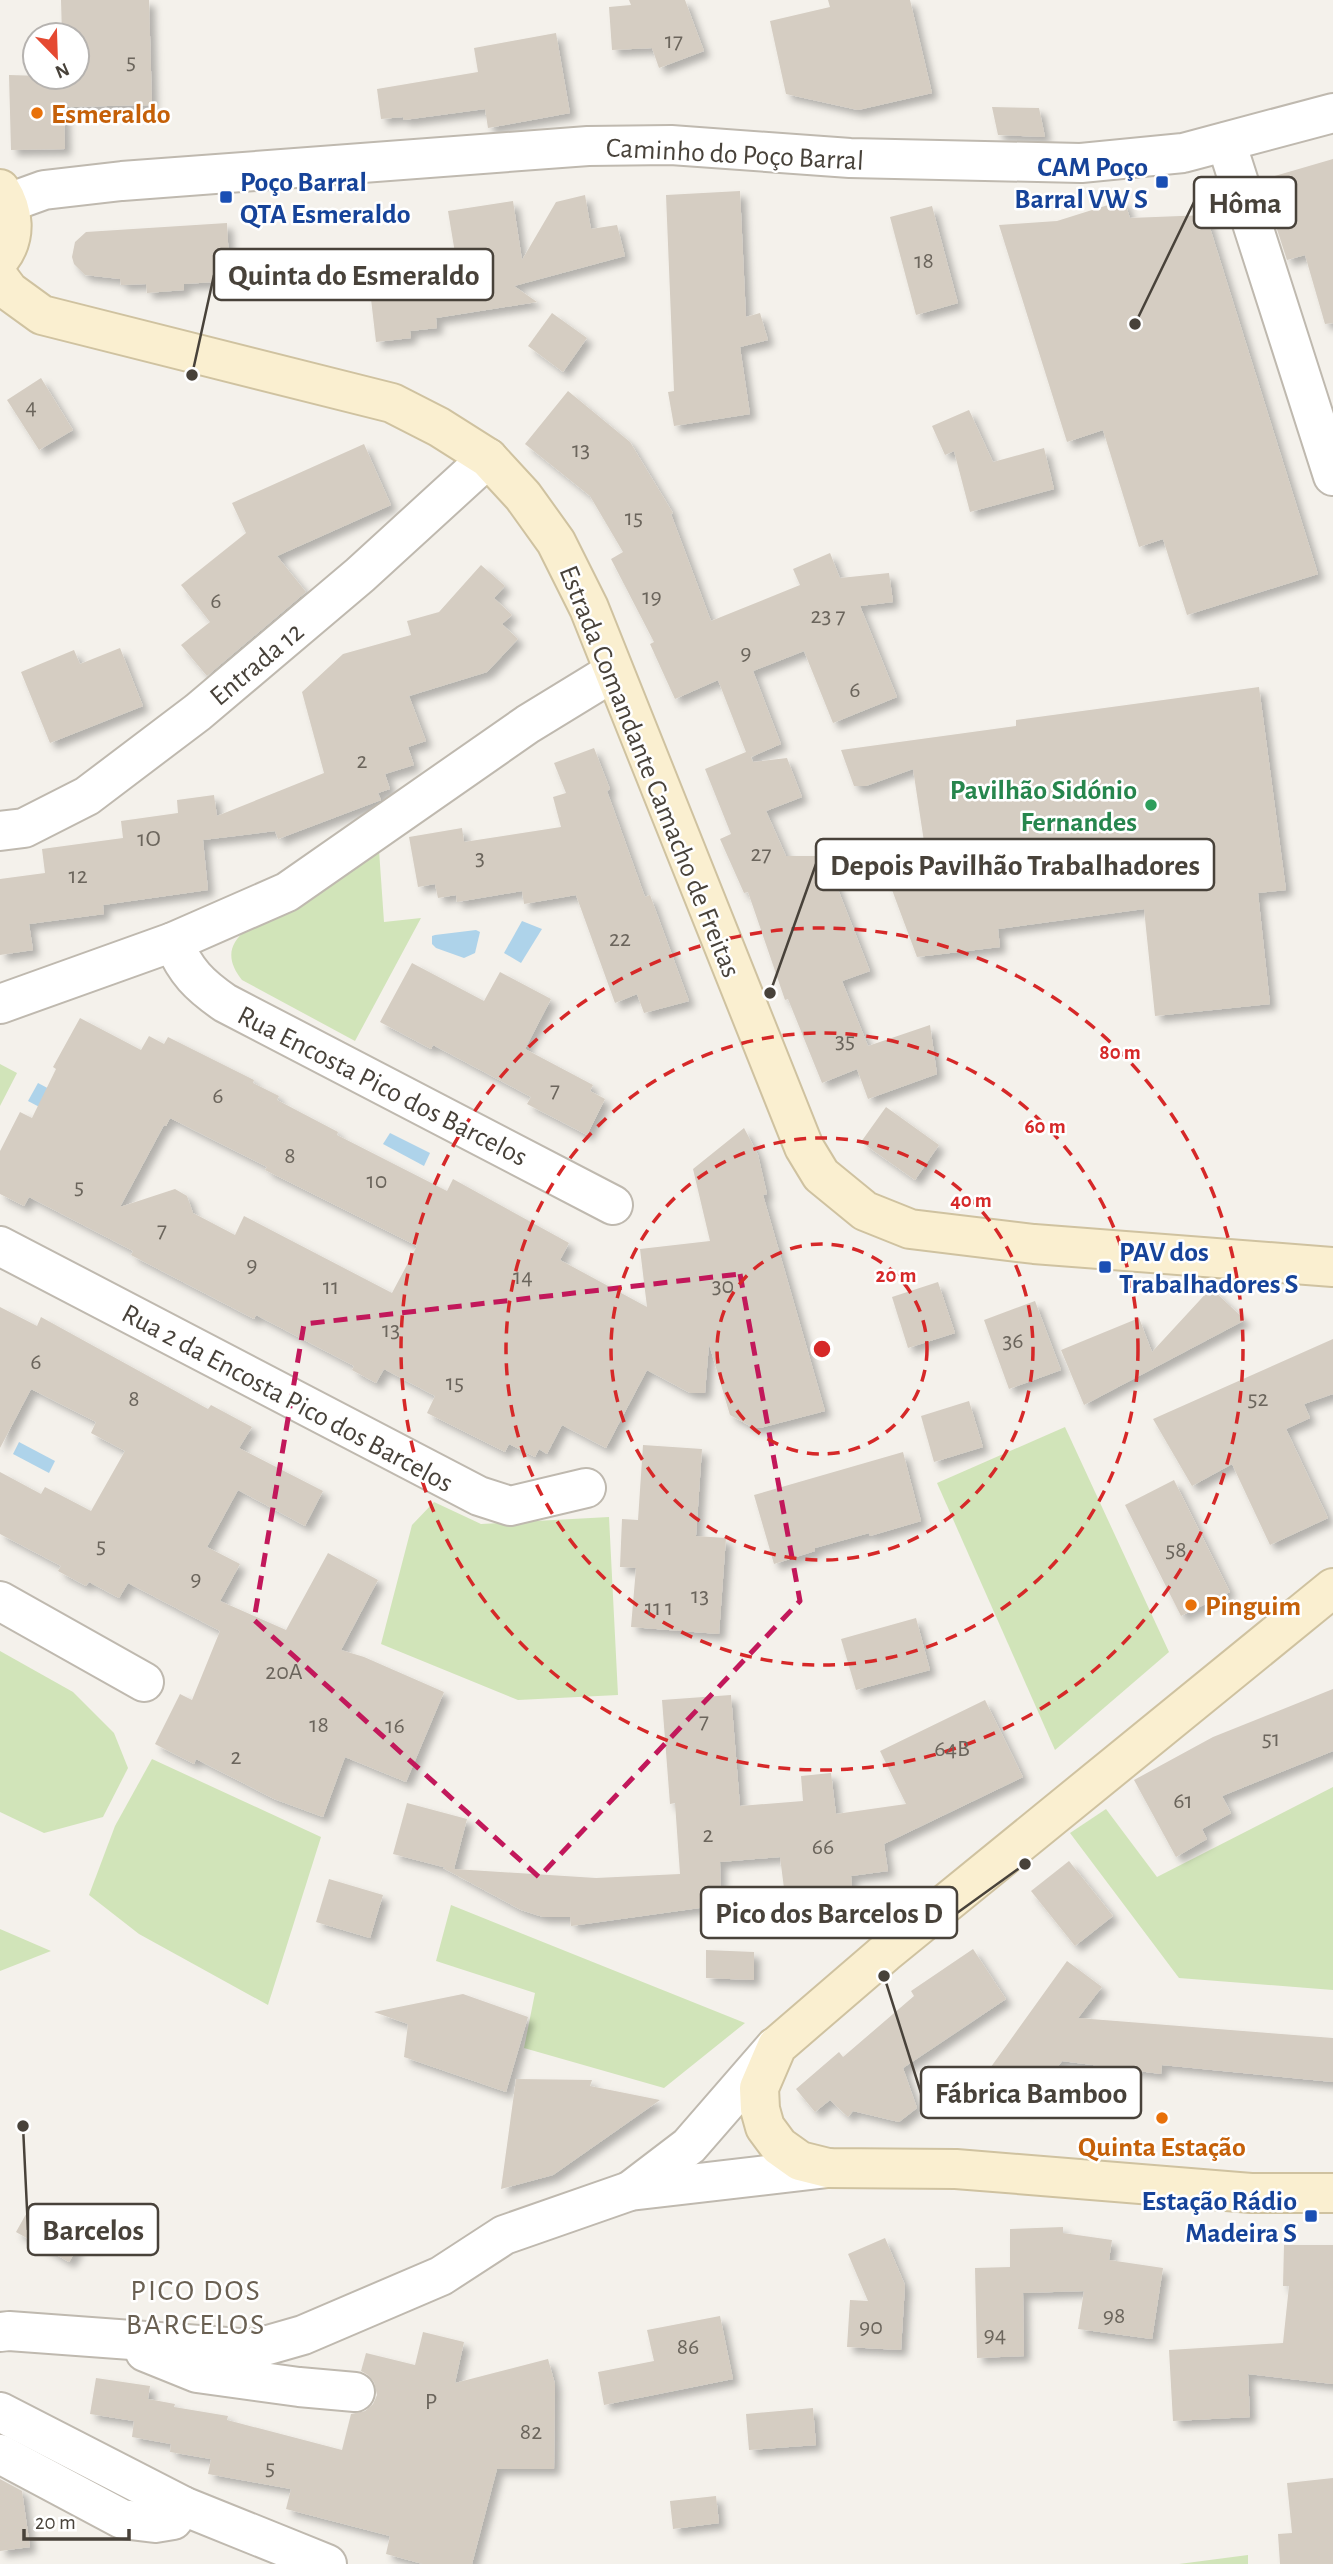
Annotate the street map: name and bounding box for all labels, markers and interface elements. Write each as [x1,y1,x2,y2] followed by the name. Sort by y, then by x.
[21,21,91,91] north arrow
[665,29,683,53] house number: 17
[126,50,136,74] house number: 5
[52,59,72,82] text: N
[51,101,171,129] place label: Esmeraldo
[29,105,45,121] marker: Esmeraldo
[605,134,865,176] street label: Caminho do Poço Barral
[1014,154,1148,214] place label: CAM Poço Barral VW S
[240,169,411,229] place label: Poço Barral QTA Esmeraldo
[1154,174,1170,190] marker: CAM Poço Barral VW S
[1194,177,1296,228] callout: Hôma
[218,189,234,205] marker: Poço Barral QTA Esmeraldo
[1208,189,1282,219] text: Hôma
[214,249,493,300] callout: Quinta do Esmeraldo
[914,249,934,273] house number: 18
[228,261,480,291] text: Quinta do Esmeraldo
[25,395,37,419] house number: 4
[572,438,590,462] house number: 13
[625,506,643,530] house number: 15
[553,562,745,982] street label: Estrada Comandante Camacho de Freitas
[642,585,662,609] house number: 19
[210,589,222,613] house number: 6
[811,604,845,628] house number: 23 7
[205,618,309,711] street label: Entrada 12
[740,641,752,665] house number: 9
[849,678,861,702] house number: 6
[357,749,368,773] house number: 2
[950,777,1137,837] place label: Pavilhão Sidónio Fernandes
[1143,797,1159,813] marker: Pavilhão Sidónio Fernandes
[137,827,161,851] house number: 1O
[816,839,1214,890] callout: Depois Pavilhão Trabalhadores
[751,842,771,866] house number: 27
[475,846,485,870] house number: 3
[830,851,1200,881] text: Depois Pavilhão Trabalhadores
[68,864,88,888] house number: 12
[609,927,631,951] house number: 22
[233,1001,531,1172] street label: Rua Encosta Pico dos Barcelos
[835,1029,855,1053] house number: 35
[1099,1042,1141,1063] text: 80 m
[550,1078,560,1102] house number: 7
[212,1084,224,1108] house number: 6
[1024,1116,1066,1137] text: 60 m
[284,1144,296,1168] house number: 8
[367,1169,387,1193] house number: 10
[74,1175,84,1199] house number: 5
[950,1190,992,1211] text: 40 m
[157,1218,167,1242] house number: 7
[1119,1239,1299,1299] place label: PAV dos Trabalhadores S
[246,1253,258,1277] house number: 9
[1097,1259,1113,1275] marker: PAV dos Trabalhadores S
[513,1265,533,1289] house number: 14
[876,1265,916,1286] text: 20 m
[712,1274,734,1298] house number: 30
[323,1275,339,1299] house number: 11
[117,1299,457,1498] street label: Rua 2 da Encosta Pico dos Barcelos
[382,1318,400,1342] house number: 13
[1002,1329,1024,1353] house number: 36
[810,1337,834,1361] centre of rings
[30,1350,42,1374] house number: 6
[446,1371,464,1395] house number: 15
[128,1387,140,1411] house number: 8
[1248,1387,1269,1411] house number: 52
[96,1534,106,1558] house number: 5
[1165,1538,1187,1562] house number: 58
[190,1567,202,1591] house number: 9
[691,1584,709,1608] house number: 13
[1205,1593,1301,1621] place label: Pinguim
[645,1596,673,1620] house number: 11 1
[1183,1597,1199,1613] marker: Pinguim
[265,1660,303,1684] house number: 20A
[699,1709,709,1733] house number: 7
[309,1713,329,1737] house number: 18
[385,1714,405,1738] house number: 16
[1262,1727,1280,1751] house number: 51
[934,1737,970,1761] house number: 64B
[231,1745,242,1769] house number: 2
[1173,1789,1193,1813] house number: 61
[703,1823,714,1847] house number: 2
[812,1835,834,1859] house number: 66
[701,1887,957,1938] callout: Pico dos Barcelos D
[715,1899,943,1929] text: Pico dos Barcelos D
[921,2067,1141,2118] callout: Fábrica Bamboo
[935,2079,1127,2109] text: Fábrica Bamboo
[1154,2110,1170,2126] marker: Quinta Estação
[1078,2134,1246,2162] place label: Quinta Estação
[1141,2188,1297,2248] place label: Estação Rádio Madeira S
[28,2204,158,2255] callout: Barcelos
[1303,2208,1319,2224] marker: Estação Rádio Madeira S
[42,2216,144,2246] text: Barcelos
[126,2276,266,2340] district label: PICO DOS BARCELOS
[1103,2304,1125,2328] house number: 98
[859,2315,883,2339] house number: 90
[984,2323,1006,2347] house number: 94
[677,2335,699,2359] house number: 86
[425,2390,437,2414] house number: P
[520,2420,542,2444] house number: 82
[265,2456,275,2480] house number: 5
[24,2498,130,2542] scale bar
[35,2512,76,2533] text: 20 m

